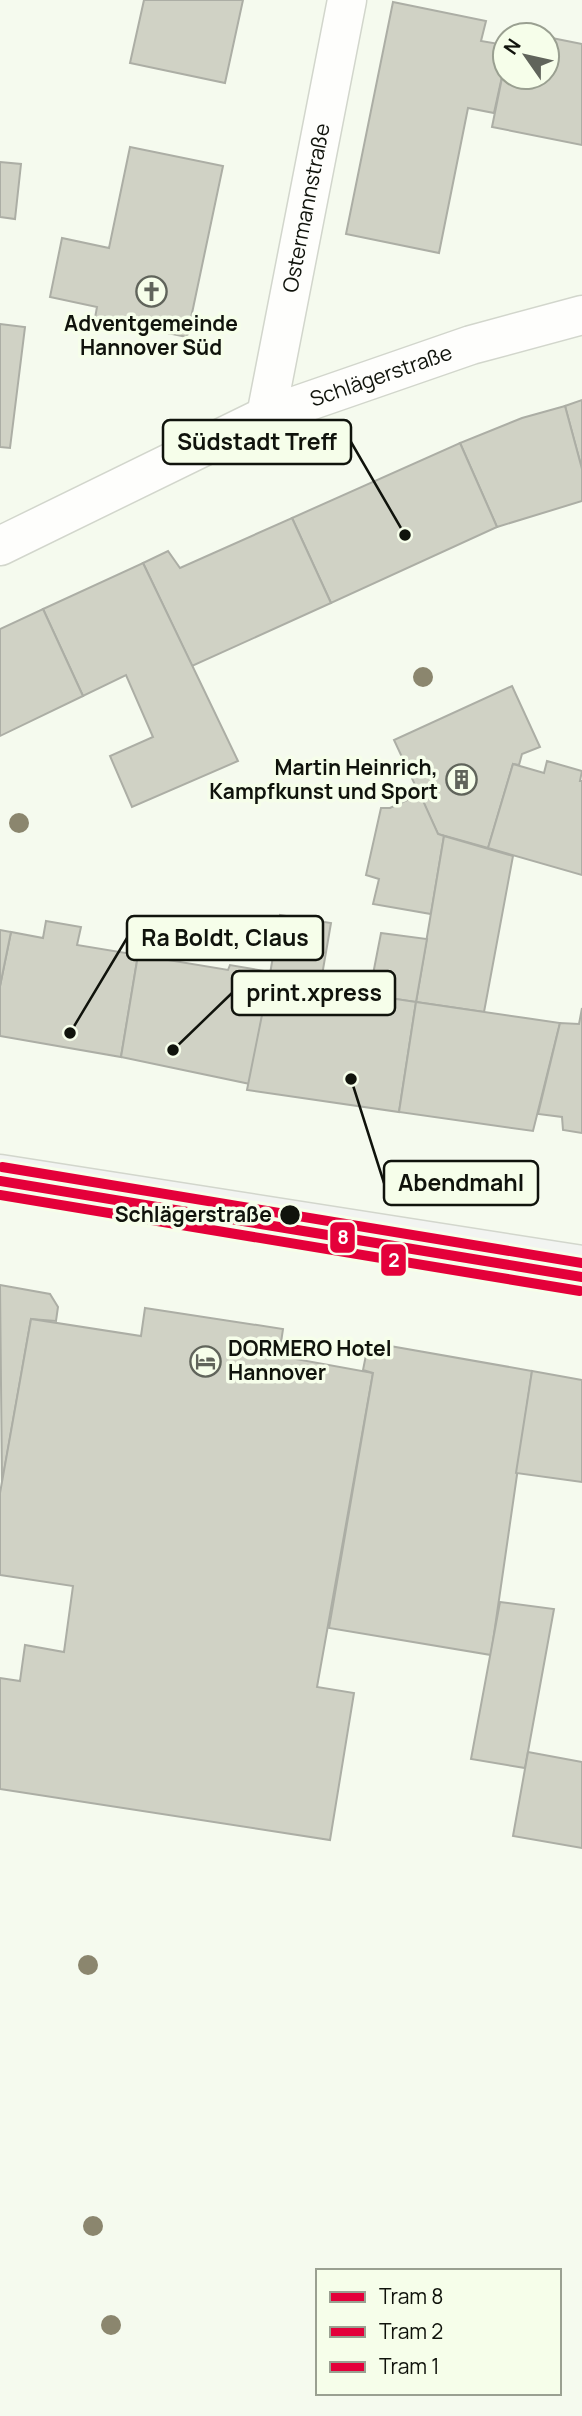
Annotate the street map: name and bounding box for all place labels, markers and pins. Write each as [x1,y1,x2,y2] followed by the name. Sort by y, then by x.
[134,275,168,309] church icon: Adventgemeinde Hannover Süd
[64,309,238,361] place label: Adventgemeinde Hannover Süd
[163,420,351,464] callout: Südstadt Treff
[209,753,438,805] place label: Martin Heinrich, Kampfkunst und Sport
[444,763,478,797] building icon: Martin Heinrich, Kampfkunst und Sport
[127,916,323,960] callout: Ra Boldt, Claus
[232,971,395,1015] callout: print.xpress
[384,1161,538,1205] callout: Abendmahl
[115,1200,272,1228] place label: Schlägerstraße
[278,1203,302,1227] marker: Schlägerstraße
[228,1334,392,1386] place label: DORMERO Hotel Hannover
[188,1344,222,1378] hotel icon: DORMERO Hotel Hannover

